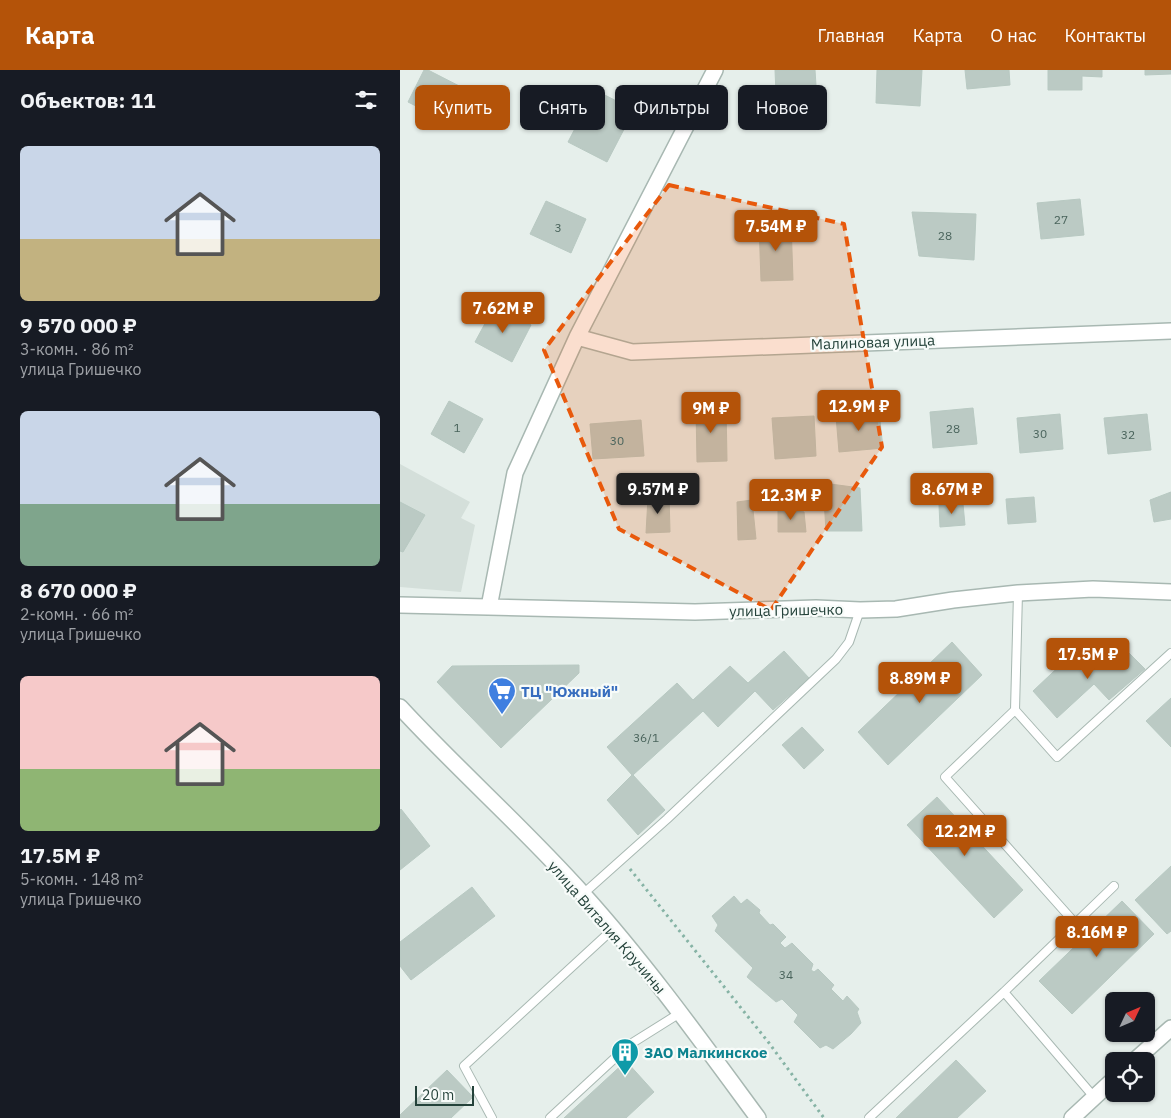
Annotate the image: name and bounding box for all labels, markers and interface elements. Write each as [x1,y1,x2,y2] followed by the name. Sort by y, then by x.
[25,19,95,51] text: Карта
[817,24,885,47] text: Главная
[913,24,962,47] text: Карта
[990,24,1037,47] text: О нас
[1065,24,1146,47] text: Контакты
[415,85,510,130] chip: Купить
[520,85,605,130] chip: Снять
[615,85,728,130] chip: Фильтры
[738,85,827,130] chip: Новое
[20,86,156,114] text: Объектов: 11
[352,86,380,114] icon: filters
[155,179,245,269] icon: home
[730,210,822,252] pin: 7.54M ₽
[1054,212,1068,227] house number: 27
[745,216,807,236] text: 7.54M ₽
[554,220,562,235] house number: 3
[938,228,952,243] house number: 28
[457,292,549,334] pin: 7.62M ₽
[472,298,534,318] text: 7.62M ₽
[20,311,137,339] text: 9 570 000 ₽
[811,330,935,354] street label: Малиновая улица
[20,339,134,359] text: 3-комн. · 86 m²
[20,359,141,379] text: улица Гришечко
[813,390,905,432] pin: 12.9M ₽
[681,392,741,434] pin: 9M ₽
[828,396,890,416] text: 12.9M ₽
[692,398,730,418] text: 9M ₽
[453,420,461,435] house number: 1
[946,421,960,436] house number: 28
[1033,426,1047,441] house number: 30
[1121,427,1135,442] house number: 32
[610,433,624,448] house number: 30
[155,444,245,534] icon: home
[612,472,704,515] pin: 9.57M ₽
[906,472,998,515] pin: 8.67M ₽
[745,478,837,521] pin: 12.3M ₽
[627,479,689,499] text: 9.57M ₽
[921,479,983,499] text: 8.67M ₽
[760,485,822,505] text: 12.3M ₽
[20,576,137,604] text: 8 670 000 ₽
[729,600,843,620] street label: улица Гришечко
[20,604,134,624] text: 2-комн. · 66 m²
[20,624,141,644] text: улица Гришечко
[1042,638,1134,680] pin: 17.5M ₽
[1057,644,1119,664] text: 17.5M ₽
[874,662,966,704] pin: 8.89M ₽
[889,668,951,688] text: 8.89M ₽
[487,676,517,715] supermarket icon: ТЦ "Южный"
[521,682,618,701] place label: ТЦ "Южный"
[155,709,245,799] icon: home
[633,730,659,745] house number: 36/1
[919,814,1011,857] pin: 12.2M ₽
[934,821,996,841] text: 12.2M ₽
[20,841,100,869] text: 17.5M ₽
[544,857,670,997] street label: улица Виталия Кручины
[20,869,143,889] text: 5-комн. · 148 m²
[20,889,141,909] text: улица Гришечко
[1051,916,1143,958] pin: 8.16M ₽
[1066,922,1128,942] text: 8.16M ₽
[779,967,793,982] house number: 34
[1105,992,1155,1042] north arrow
[1105,992,1155,1102] map controls
[610,1037,640,1076] building icon: ЗАО Малкинское
[644,1043,768,1062] place label: ЗАО Малкинское
[1105,1052,1155,1102] button: locate
[415,1083,474,1106] scale bar
[422,1086,454,1104] text: 20 m

